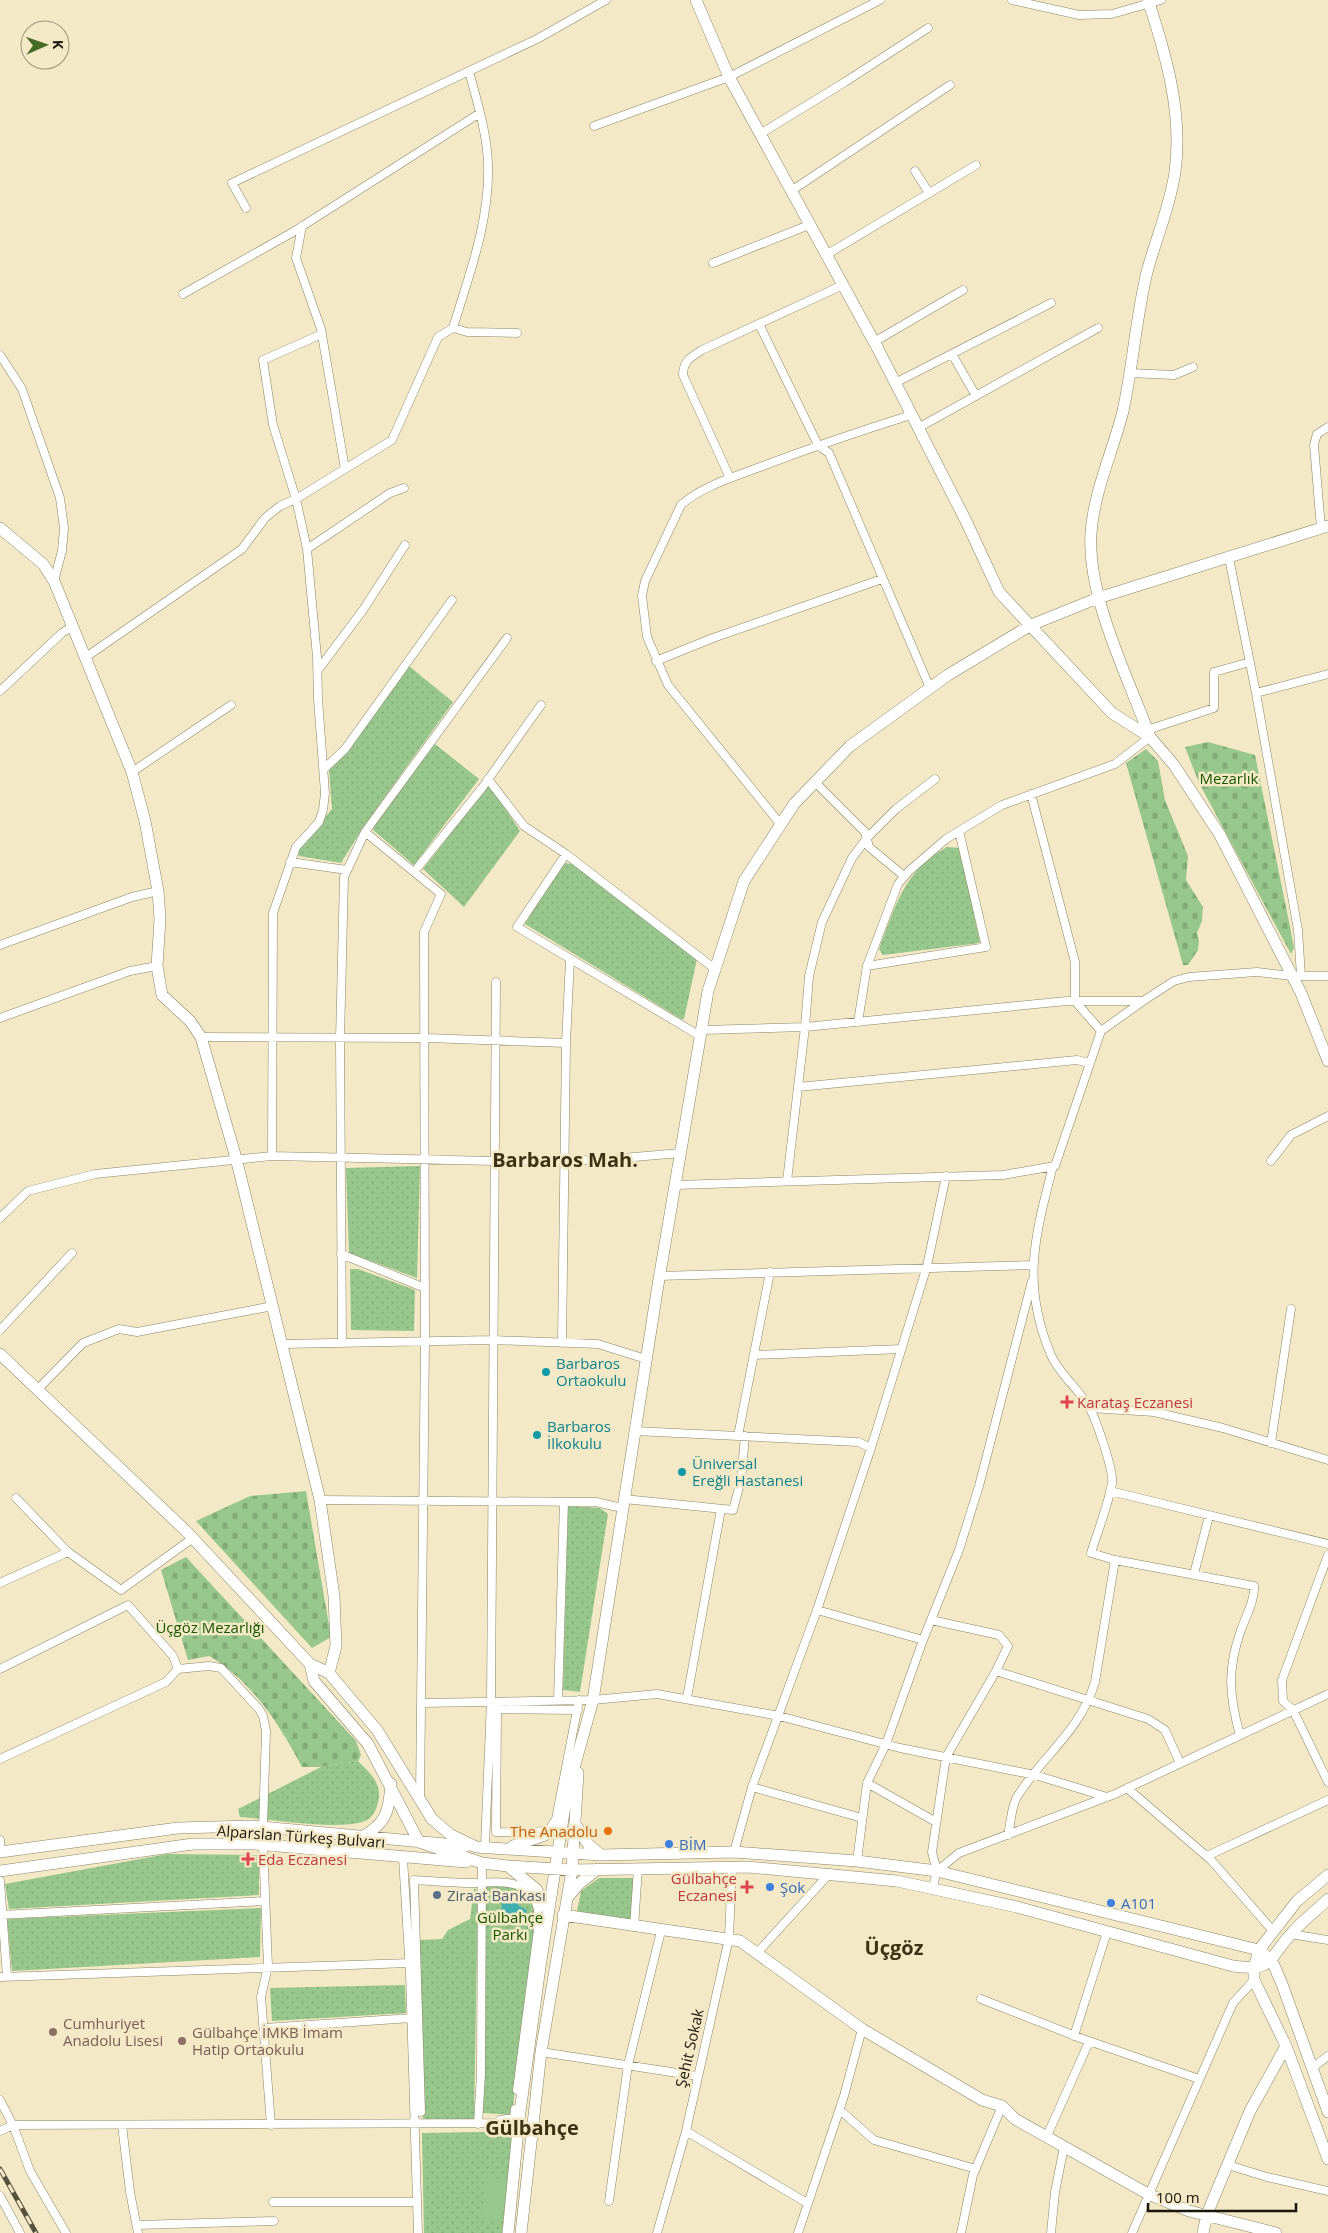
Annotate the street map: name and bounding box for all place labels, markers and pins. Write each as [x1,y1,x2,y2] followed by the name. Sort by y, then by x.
[556,1353,627,1390] place label: Barbaros Ortaokulu
[540,1366,552,1378] marker: Barbaros Ortaokulu
[1077,1392,1193,1412] place label: Karataş Eczanesi
[1061,1396,1073,1408] marker: Karataş Eczanesi
[547,1416,611,1453] place label: Barbaros İlkokulu
[531,1429,543,1441] marker: Barbaros İlkokulu
[692,1453,803,1490] place label: Üniversal Ereğli Hastanesi
[676,1466,688,1478] marker: Üniversal Ereğli Hastanesi
[510,1821,598,1841] place label: The Anadolu
[602,1825,614,1837] marker: The Anadolu
[679,1834,706,1854] place label: BİM
[663,1838,675,1850] marker: BİM
[258,1849,347,1869] place label: Eda Eczanesi
[242,1853,254,1865] marker: Eda Eczanesi
[671,1868,737,1905] place label: Gülbahçe Eczanesi
[780,1877,805,1897] place label: Şok
[741,1881,753,1893] marker: Gülbahçe Eczanesi
[764,1881,776,1893] marker: Şok
[447,1885,546,1905] place label: Ziraat Bankası
[431,1889,443,1901] marker: Ziraat Bankası
[1121,1893,1156,1913] place label: A101
[1105,1897,1117,1909] marker: A101
[63,2013,163,2050] place label: Cumhuriyet Anadolu Lisesi
[192,2022,343,2059] place label: Gülbahçe İMKB İmam Hatip Ortaokulu
[47,2026,59,2038] marker: Cumhuriyet Anadolu Lisesi
[176,2035,188,2047] marker: Gülbahçe İMKB İmam Hatip Ortaokulu

